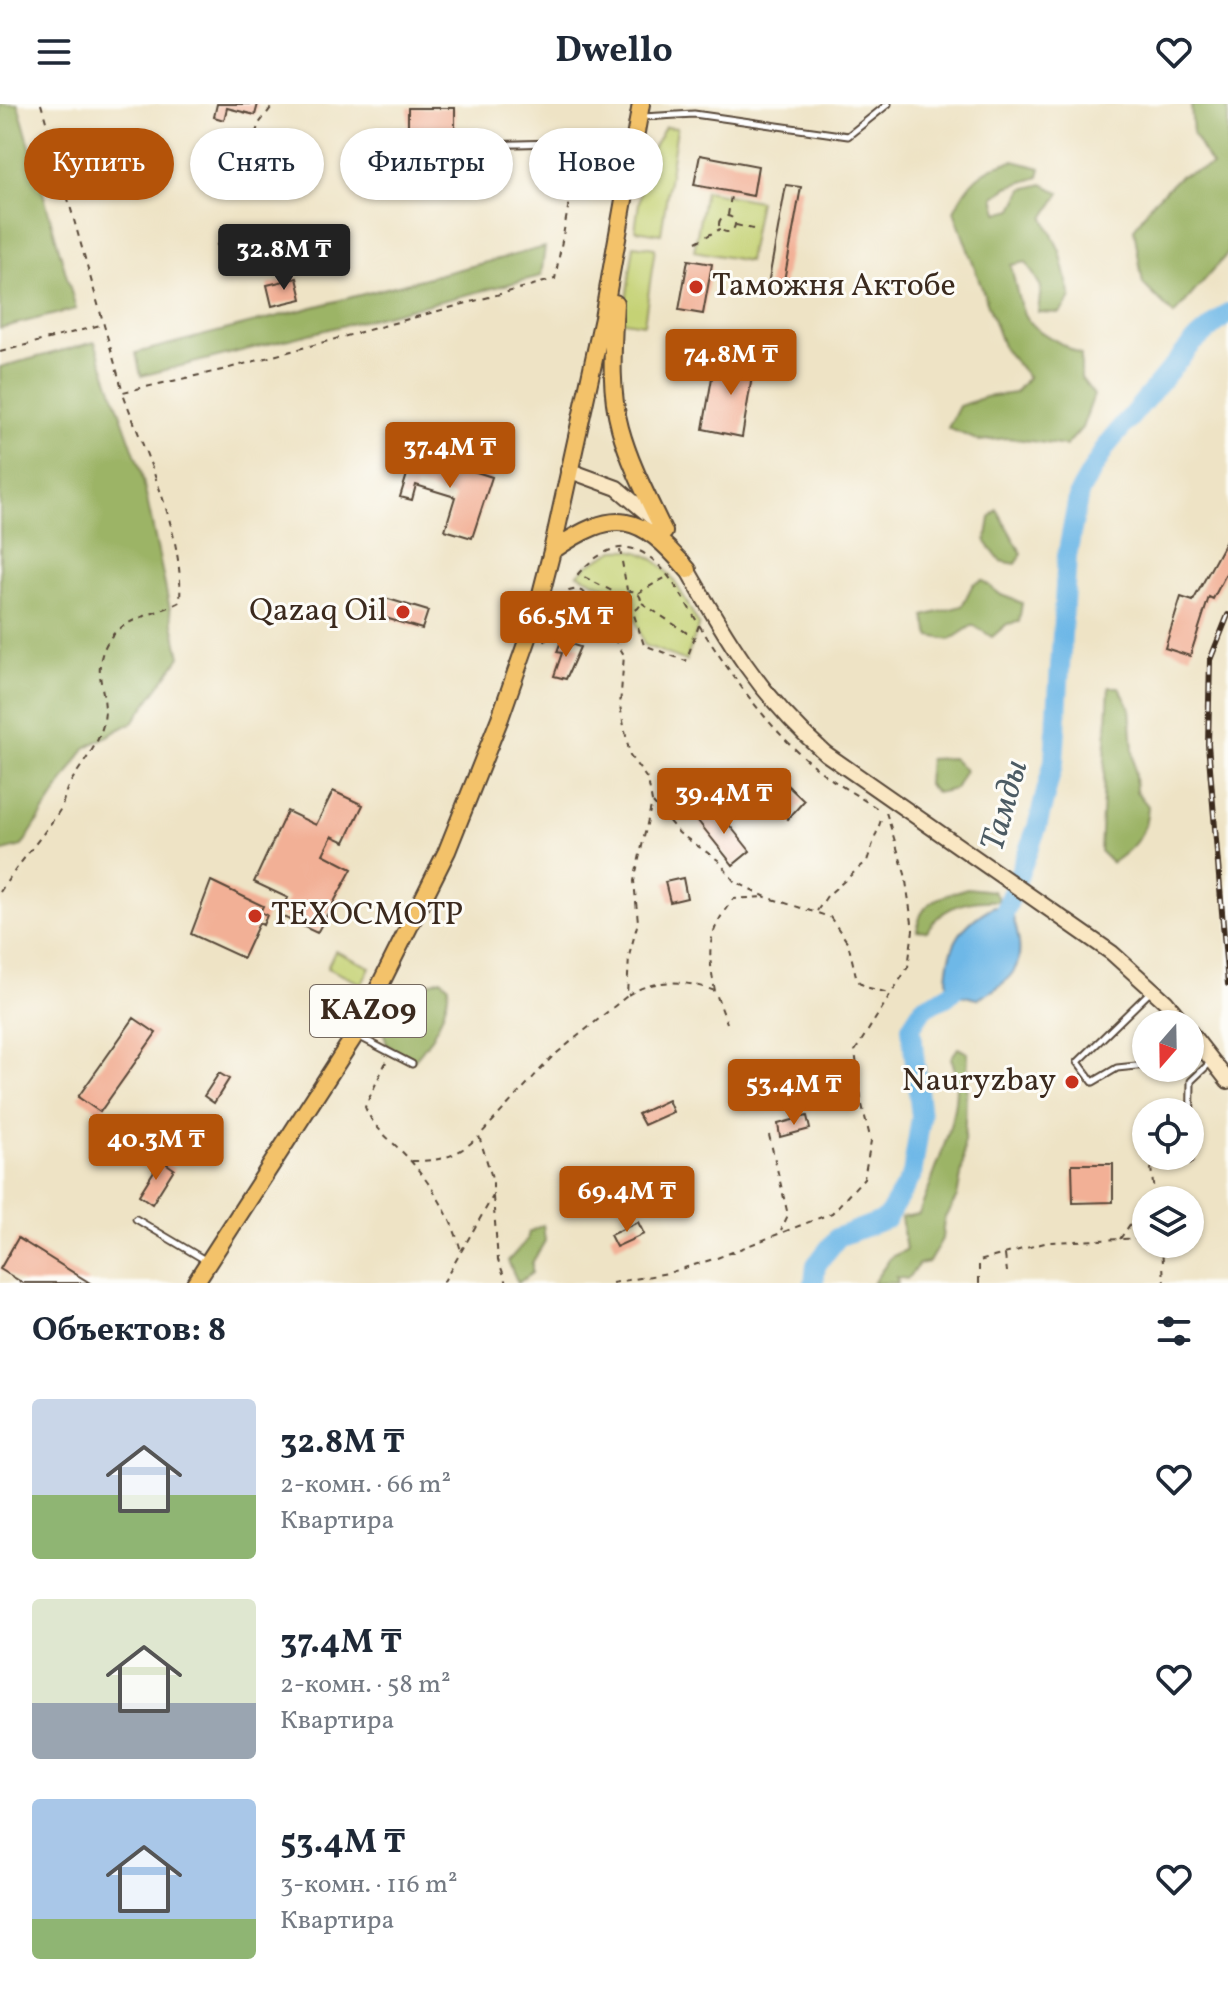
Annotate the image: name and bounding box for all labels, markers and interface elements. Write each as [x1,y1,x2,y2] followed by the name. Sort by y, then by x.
[555,27,673,77] text: Dwello
[32,30,76,74] icon: menu
[1152,30,1196,74] icon: heart
[24,128,174,200] chip: Купить
[190,128,324,200] chip: Снять
[340,128,513,200] chip: Фильтры
[529,128,663,200] chip: Новое
[210,224,358,292] pin: 32.8M ₸
[236,232,332,268] text: 32.8M ₸
[712,265,956,309] place label: Таможня Актобе
[687,278,705,296] marker: Таможня Актобе
[657,329,805,397] pin: 74.8M ₸
[683,337,779,373] text: 74.8M ₸
[376,422,524,490] pin: 37.4M ₸
[403,430,497,466] text: 37.4M ₸
[249,590,387,634] place label: Qazaq Oil
[492,591,640,659] pin: 66.5M ₸
[518,599,614,635] text: 66.5M ₸
[394,603,412,621] marker: Qazaq Oil
[971,755,1041,857] water label: Тамды
[650,768,798,836] pin: 39.4M ₸
[675,776,773,812] text: 39.4M ₸
[271,894,463,938] place label: ТЕХОСМОТР
[246,907,264,925] marker: ТЕХОСМОТР
[310,985,426,1037] road number: KAZ09
[1132,1010,1204,1082] north arrow
[1132,1010,1204,1258] map controls
[720,1059,868,1127] pin: 53.4M ₸
[902,1060,1056,1104] place label: Nauryzbay
[746,1067,842,1103] text: 53.4M ₸
[1063,1073,1081,1091] marker: Nauryzbay
[1132,1098,1204,1170] button: locate
[82,1114,230,1182] pin: 40.3M ₸
[107,1122,205,1158] text: 40.3M ₸
[553,1166,701,1234] pin: 69.4M ₸
[577,1174,677,1210] text: 69.4M ₸
[1132,1186,1204,1258] button: layers
[32,1308,226,1355] text: Объектов: 8
[1152,1309,1196,1353] icon: filters
[280,1420,405,1467] text: 32.8M ₸
[96,1431,192,1527] icon: home
[1152,1457,1196,1501] icon: heart
[280,1467,451,1503] text: 2-комн. · 66 m²
[280,1503,394,1539] text: Квартира
[280,1620,402,1667] text: 37.4M ₸
[96,1631,192,1727] icon: home
[1152,1657,1196,1701] icon: heart
[280,1667,451,1703] text: 2-комн. · 58 m²
[280,1703,394,1739] text: Квартира
[280,1820,406,1867] text: 53.4M ₸
[96,1831,192,1927] icon: home
[1152,1857,1196,1901] icon: heart
[280,1867,458,1903] text: 3-комн. · 116 m²
[280,1903,394,1939] text: Квартира

